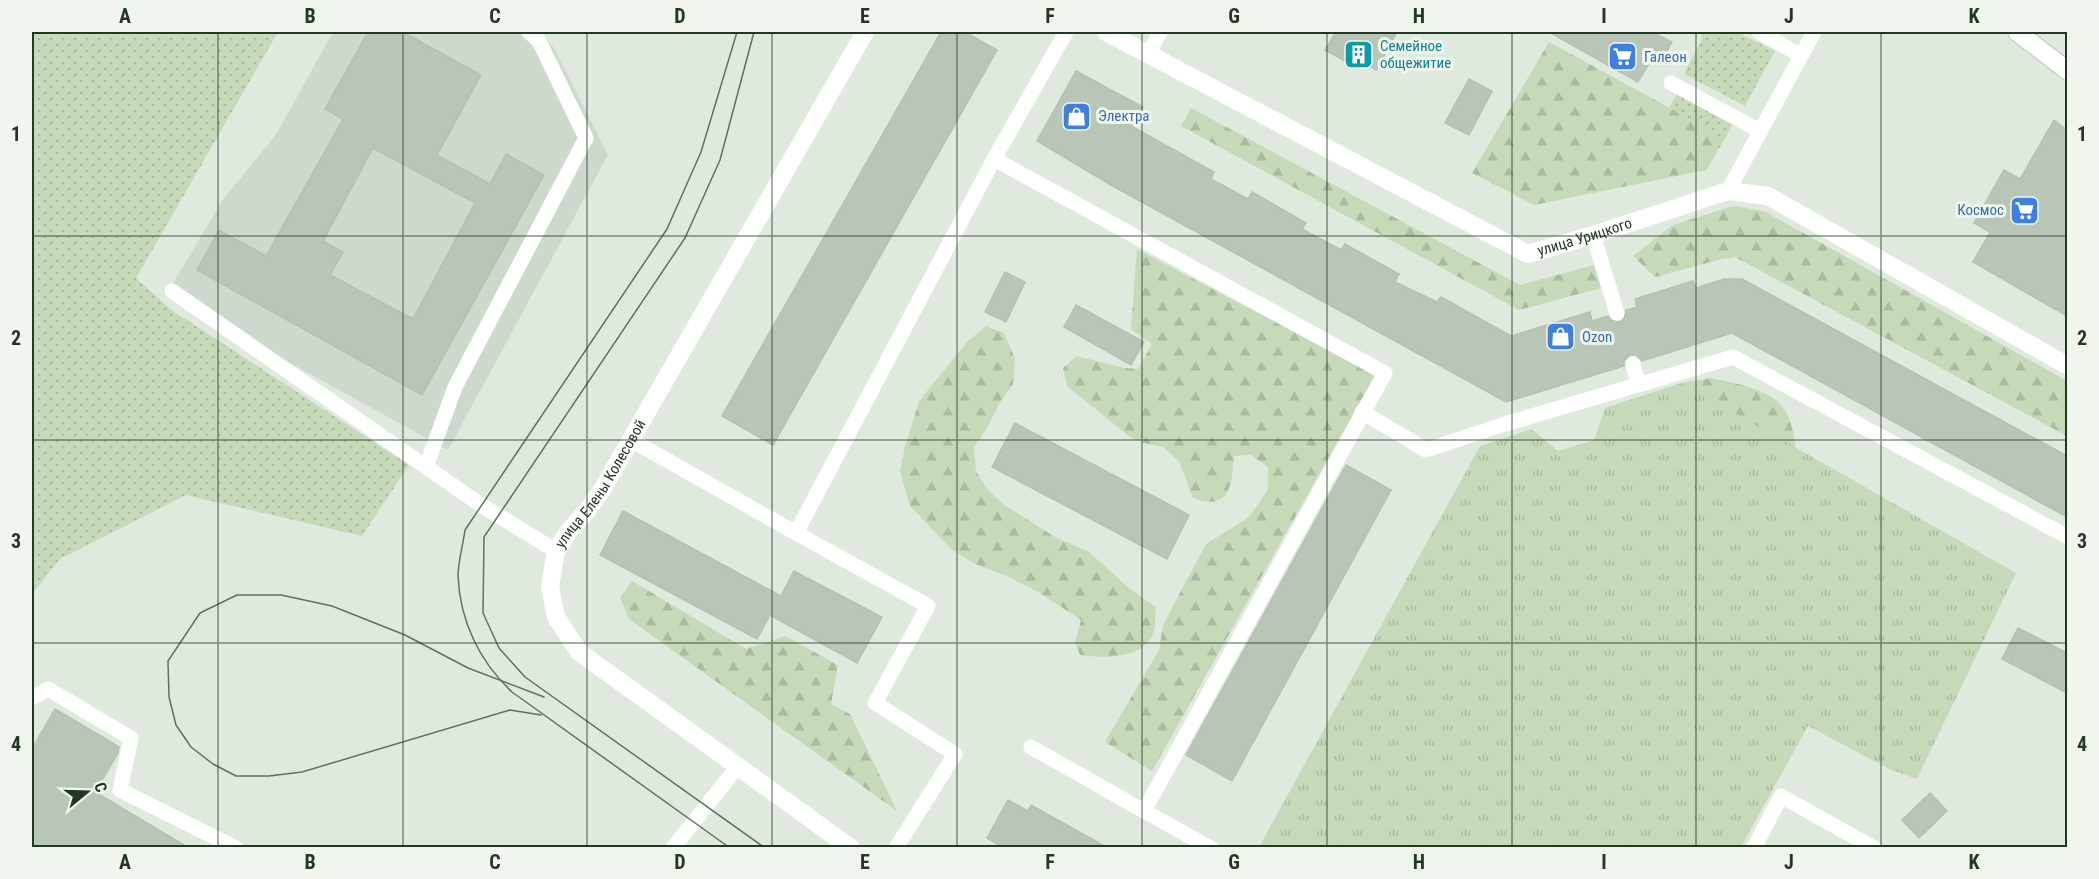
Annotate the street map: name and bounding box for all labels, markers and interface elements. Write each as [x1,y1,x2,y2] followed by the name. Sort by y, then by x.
[119,4,131,28] text: A
[304,4,316,28] text: B
[489,4,501,28] text: C
[674,4,686,28] text: D
[860,4,870,28] text: E
[1045,4,1055,28] text: F
[1228,4,1240,28] text: G
[1413,4,1425,28] text: H
[1601,4,1607,28] text: I
[1784,4,1794,28] text: J
[1968,4,1980,28] text: K
[1380,37,1451,72] place label: Семейное общежитие
[1343,39,1375,71] building icon: Семейное общежитие
[1607,41,1639,73] supermarket icon: Галеон
[1644,48,1687,66] place label: Галеон
[1061,100,1093,132] shop icon: Электра
[1098,107,1150,125] place label: Электра
[11,122,21,146] text: 1
[2077,122,2087,146] text: 1
[2009,194,2041,226] supermarket icon: Космос
[1957,201,2004,219] place label: Космос
[1535,214,1634,260] street label: улица Урицкого
[1545,321,1577,353] shop icon: Ozon
[11,326,21,350] text: 2
[2077,326,2087,350] text: 2
[1582,328,1612,346] place label: Ozon
[551,416,649,551] street label: улица Елены Колесовой
[11,529,21,553] text: 3
[2077,529,2087,553] text: 3
[11,732,21,756] text: 4
[2077,732,2087,756] text: 4
[57,762,117,822] north arrow
[90,780,111,795] text: С
[119,850,131,874] text: A
[304,850,316,874] text: B
[489,850,501,874] text: C
[674,850,686,874] text: D
[860,850,870,874] text: E
[1045,850,1055,874] text: F
[1228,850,1240,874] text: G
[1413,850,1425,874] text: H
[1601,850,1607,874] text: I
[1784,850,1794,874] text: J
[1968,850,1980,874] text: K

